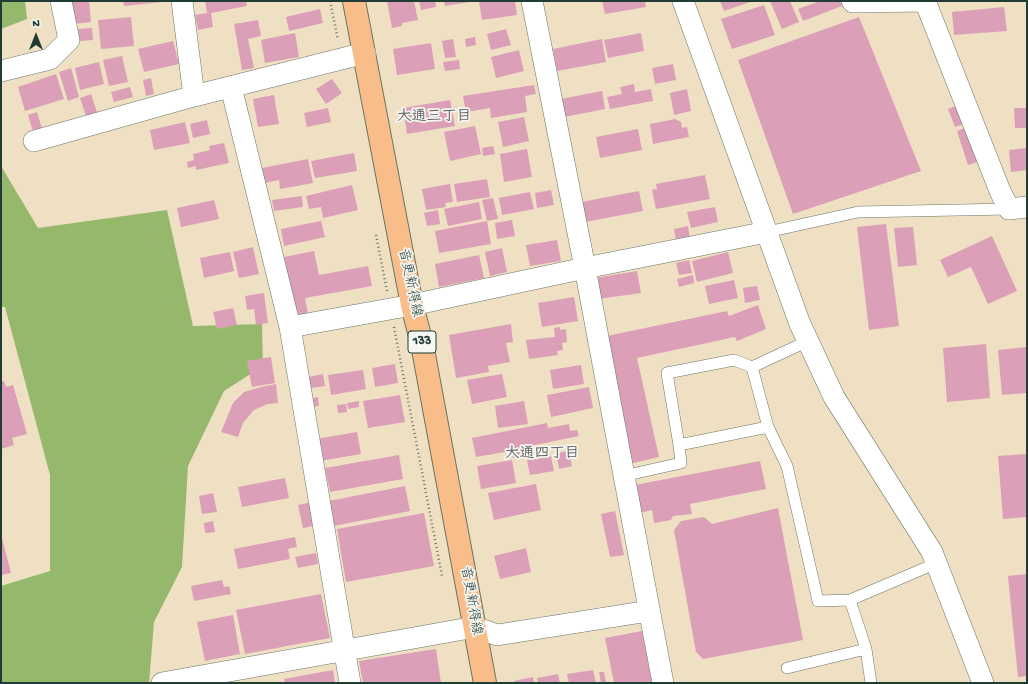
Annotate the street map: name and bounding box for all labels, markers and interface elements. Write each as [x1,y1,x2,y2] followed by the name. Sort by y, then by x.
[16,16,56,56] north arrow
[32,18,40,30] text: N
[397,109,471,127] district label: 大通三丁目
[394,247,424,319] street label: 音更新得線
[408,331,436,353] road number: 133
[505,446,579,464] district label: 大通四丁目
[456,565,484,637] street label: 音更新得線

